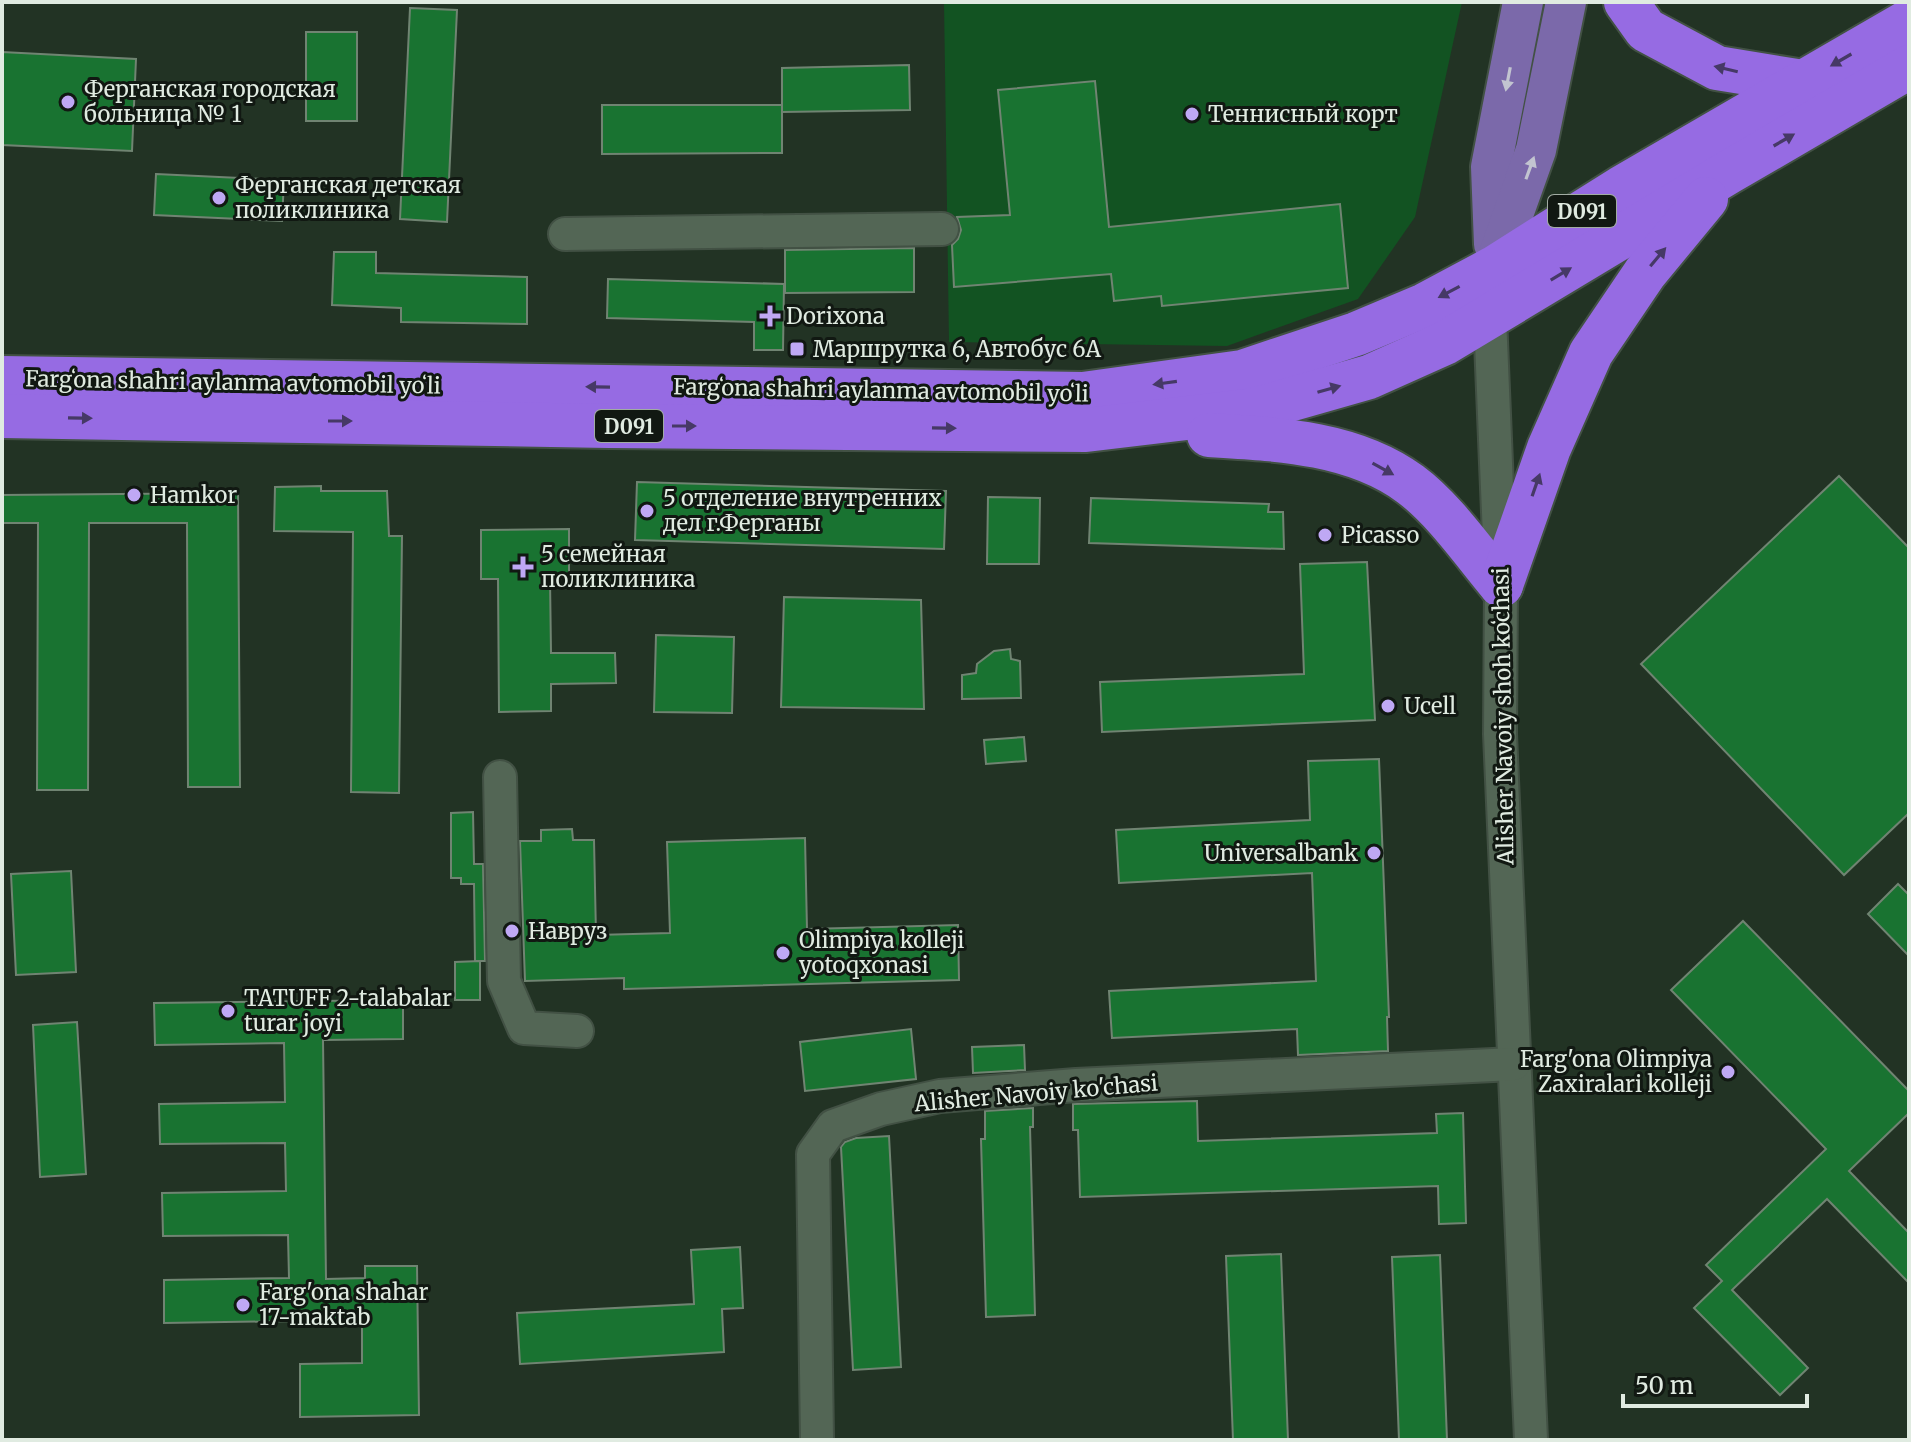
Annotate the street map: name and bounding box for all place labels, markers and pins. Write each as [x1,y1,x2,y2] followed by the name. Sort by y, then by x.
[84,75,336,128] place label: Ферганская городская больница № 1
[59,93,77,111] marker: Ферганская городская больница № 1
[1208,100,1398,128] place label: Теннисный корт
[1183,105,1201,123] marker: Теннисный корт
[235,171,461,224] place label: Ферганская детская поликлиника
[210,189,228,207] marker: Ферганская детская поликлиника
[786,302,885,330] place label: Dorixona
[761,307,779,325] marker: Dorixona
[813,335,1101,363] place label: Маршрутка 6, Автобус 6А
[788,340,806,358] marker: Маршрутка 6, Автобус 6А
[150,481,237,509] place label: Hamkor
[662,484,942,537] place label: 5 отделение внутренних дел г.Ферганы
[125,486,143,504] marker: Hamkor
[638,502,656,520] marker: 5 отделение внутренних дел г.Ферганы
[1341,521,1420,549] place label: Picasso
[1316,526,1334,544] marker: Picasso
[541,540,695,593] place label: 5 семейная поликлиника
[512,556,534,578] marker: 5 семейная поликлиника
[1404,692,1456,720] place label: Ucell
[1379,697,1397,715] marker: Ucell
[1204,839,1358,867] place label: Universalbank
[1365,844,1383,862] marker: Universalbank
[528,917,607,945] place label: Навруз
[503,922,521,940] marker: Навруз
[799,926,964,979] place label: Olimpiya kolleji yotoqxonasi
[774,944,792,962] marker: Olimpiya kolleji yotoqxonasi
[244,984,452,1037] place label: TATUFF 2-talabalar turar joyi
[219,1002,237,1020] marker: TATUFF 2-talabalar turar joyi
[1520,1045,1712,1098] place label: Farg'ona Olimpiya Zaxiralari kolleji
[1719,1063,1737,1081] marker: Farg'ona Olimpiya Zaxiralari kolleji
[259,1278,428,1331] place label: Farg'ona shahar 17-maktab
[234,1296,252,1314] marker: Farg'ona shahar 17-maktab

